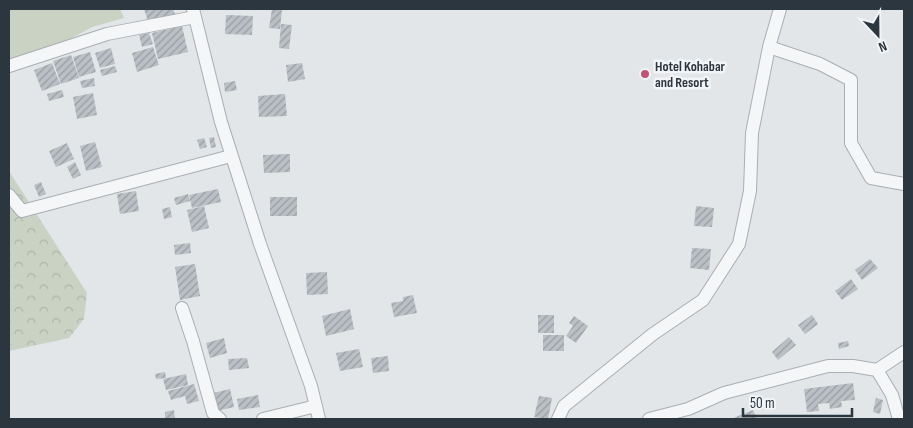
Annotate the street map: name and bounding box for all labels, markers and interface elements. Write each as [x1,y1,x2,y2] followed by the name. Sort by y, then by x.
[853,10,903,60] north arrow
[876,37,889,56] text: N
[655,58,726,91] place label: Hotel Kohabar and Resort
[639,68,651,80] marker: Hotel Kohabar and Resort
[743,386,852,418] scale bar
[750,394,775,413] text: 50 m

